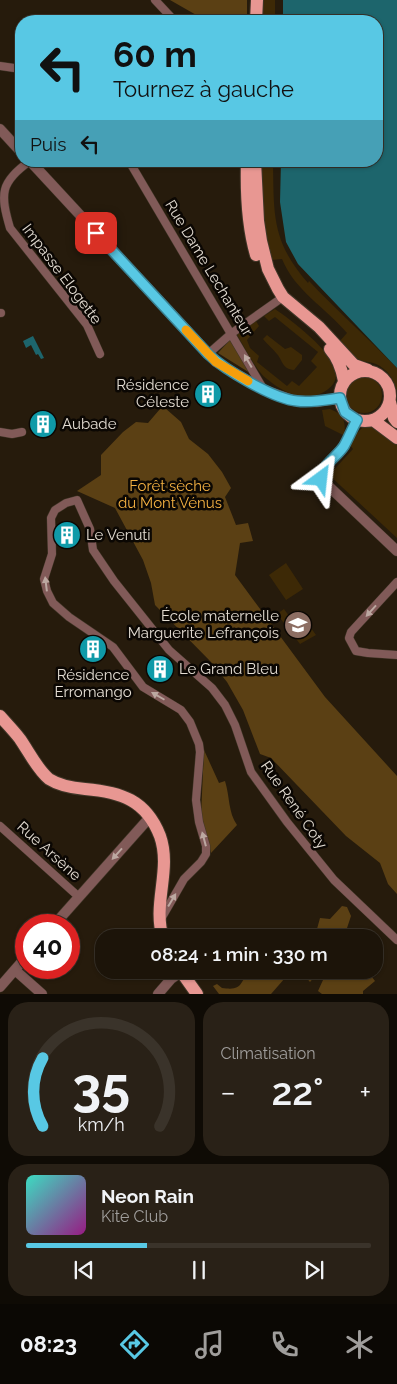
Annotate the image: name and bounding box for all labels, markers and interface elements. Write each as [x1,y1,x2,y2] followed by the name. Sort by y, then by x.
[113,34,197,75] text: 60 m
[30,35,95,100] icon: left
[113,76,294,102] text: Tournez à gauche
[76,130,104,158] icon: left
[30,133,66,155] text: Puis
[161,197,257,340] street label: Rue Dame Lechanteur
[75,212,117,254] pin
[82,219,110,247] icon: arrive
[18,220,106,328] street label: Impasse Elogette
[244,355,253,368] one-way arrow
[116,376,189,411] place label: Résidence Céleste
[193,379,223,409] building icon: Résidence Céleste
[28,409,58,439] building icon: Aubade
[62,415,117,433] place label: Aubade
[294,452,346,504] position arrow
[118,477,222,512] park label: Forêt sèche du Mont Vénus
[52,520,82,550] building icon: Le Venuti
[86,526,151,544] place label: Le Venuti
[42,576,50,592] one-way arrow
[366,604,377,617] one-way arrow
[128,607,279,642] place label: École maternelle Marguerite Lefrançois
[283,610,313,640] school or university icon: École maternelle Marguerite Lefrançois
[78,634,108,664] building icon: Résidence Erromango
[145,654,175,684] building icon: Le Grand Bleu
[179,660,278,678] place label: Le Grand Bleu
[54,666,132,701] place label: Résidence Erromango
[151,691,164,700] one-way arrow
[257,758,331,852] street label: Rue René Coty
[13,818,85,885] street label: Rue Arsène
[200,832,208,847] one-way arrow
[112,847,123,860] one-way arrow
[167,894,176,907] one-way arrow
[15,914,80,979] speed limit sign: 40
[150,943,328,965] text: 08:24 · 1 min · 330 m
[221,1044,316,1063] text: Climatisation
[72,1056,130,1117] text: 35
[272,1069,323,1114] text: 22°
[221,1076,236,1109] text: −
[359,1076,371,1109] text: +
[78,1114,125,1135] text: km/h
[101,1185,194,1207] text: Neon Rain
[101,1207,168,1226] text: Kite Club
[70,1256,98,1284] icon: previous
[185,1256,213,1284] icon: pause
[300,1256,328,1284] icon: next
[117,1327,152,1362] icon: directions
[192,1327,227,1362] icon: music
[267,1327,302,1362] icon: phone
[342,1327,377,1362] icon: climate
[20,1331,77,1357] text: 08:23

